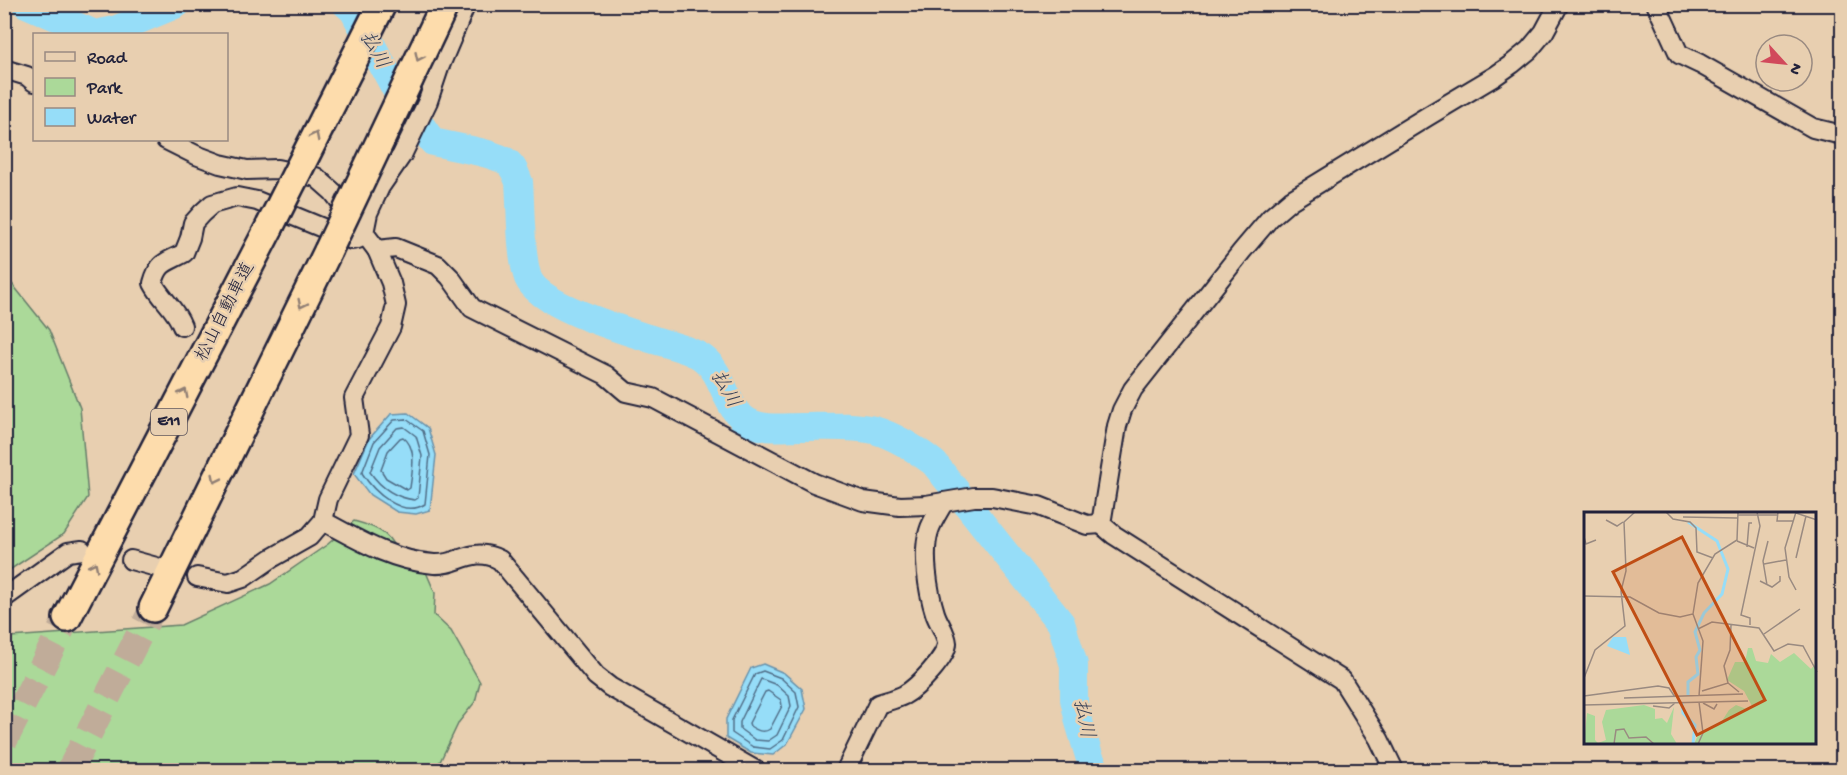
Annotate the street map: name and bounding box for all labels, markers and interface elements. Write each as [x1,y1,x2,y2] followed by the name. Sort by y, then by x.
[353,27,394,74] water label: 払川
[33,33,228,141] legend
[1754,33,1814,93] north arrow
[87,49,128,70] text: Road
[415,51,427,62] one-way arrow
[1783,59,1805,78] text: N
[86,79,123,100] text: Park
[87,109,137,130] text: Water
[308,132,320,143] one-way arrow
[191,259,260,365] street label: 松山自動車道
[298,297,309,308] one-way arrow
[704,366,745,413] water label: 払川
[176,389,188,400] one-way arrow
[151,409,187,435] road number: E11
[212,472,224,483] one-way arrow
[1584,512,1817,745] inset map
[87,562,98,573] one-way arrow
[1067,697,1098,741] water label: 払川

